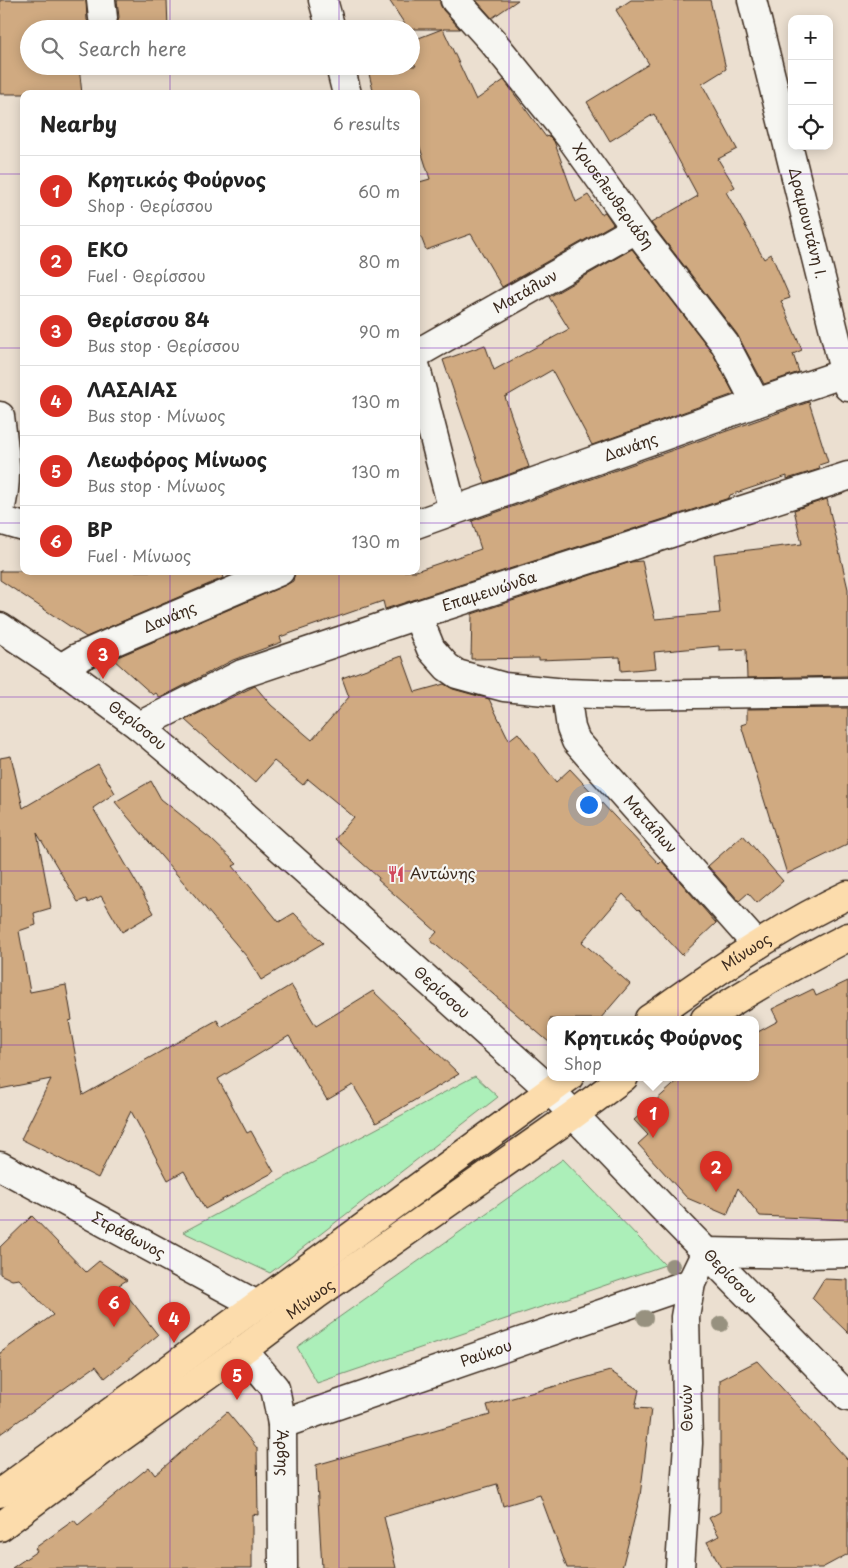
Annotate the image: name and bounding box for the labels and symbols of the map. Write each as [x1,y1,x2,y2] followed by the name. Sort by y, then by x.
[568,137,660,253] street label: Χρισελευθεριάδη
[784,165,834,281] street label: Δραμουντάνη Ι.
[488,263,561,318] street label: Ματάλων
[600,426,661,466] street label: Δανάης
[438,564,539,616] street label: Επαμεινώνδα
[139,595,200,638] street label: Δανάης
[87,638,119,679] pin: 3
[104,694,172,755] street label: Θερίσσου
[619,789,683,858] street label: Ματάλων
[576,792,602,818] your location
[410,861,476,884] place label: Αντώνης
[386,864,406,884] restaurant icon: Αντώνης
[716,926,775,976] street label: Μίνωος
[409,960,476,1023] street label: Θερίσσου
[637,1097,669,1138] pin: 1
[700,1151,732,1192] pin: 2
[88,1205,170,1264] street label: Στράβωνος
[699,1243,763,1308] street label: Θερίσσου
[280,1272,339,1324] street label: Μίνωος
[98,1286,130,1327] pin: 6
[158,1302,190,1343] pin: 4
[457,1333,515,1372] street label: Ραύκου
[221,1359,253,1400] pin: 5
[674,1384,697,1432] street label: Θενών
[272,1429,295,1476] street label: Άρβης

